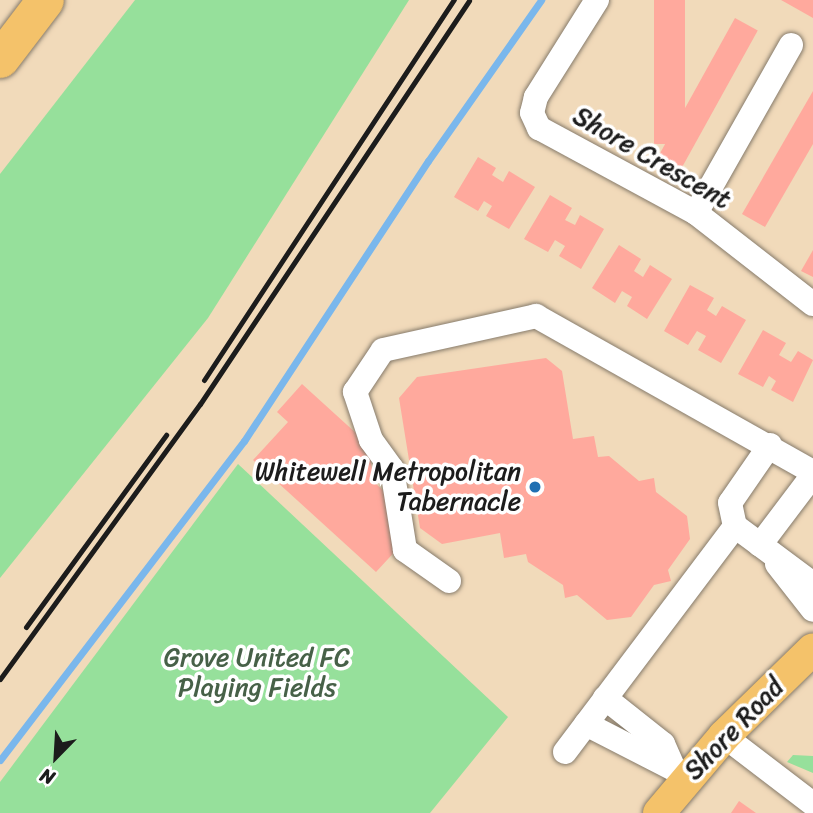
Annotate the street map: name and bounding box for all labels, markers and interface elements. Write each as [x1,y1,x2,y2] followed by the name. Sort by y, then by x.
[567,100,737,216] street label: Shore Crescent
[254,456,521,518] place label: Whitewell Metropolitan Tabernacle
[527,479,543,495] marker: Whitewell Metropolitan Tabernacle
[164,642,350,704] park label: Grove United FC Playing Fields
[678,672,790,786] street label: Shore Road
[21,722,91,792] north arrow
[35,759,60,794] text: N

